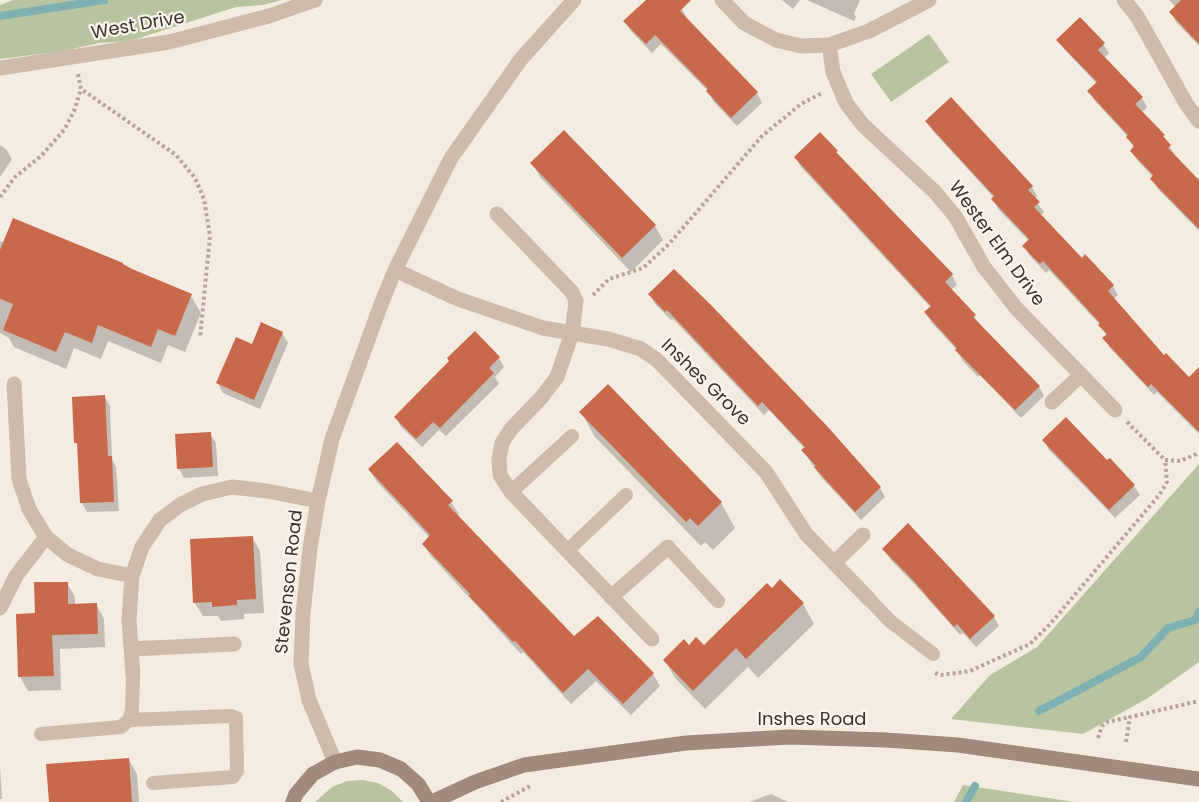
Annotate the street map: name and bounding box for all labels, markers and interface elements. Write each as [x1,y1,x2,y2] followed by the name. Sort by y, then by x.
[90,7,186,45] street label: West Drive
[943,177,1049,311] street label: Wester Elm Drive
[656,335,754,431] street label: Inshes Grove
[272,509,308,655] street label: Stevenson Road
[757,709,867,731] street label: Inshes Road

